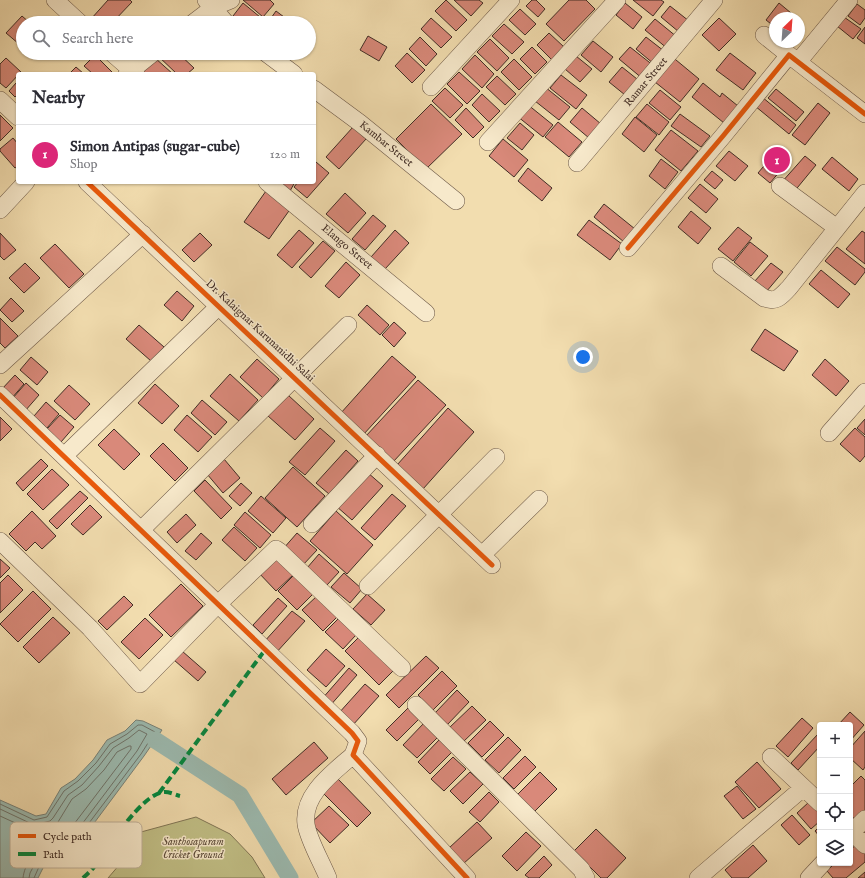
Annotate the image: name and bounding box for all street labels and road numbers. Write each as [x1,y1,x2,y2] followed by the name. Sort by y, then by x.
[621,54,671,110] street label: Ramar Street
[356,118,416,170] street label: Kambar Street
[318,221,376,273] street label: Elango Street
[203,277,317,385] street label: Dr. Kalaignar Karunanidhi Salai

